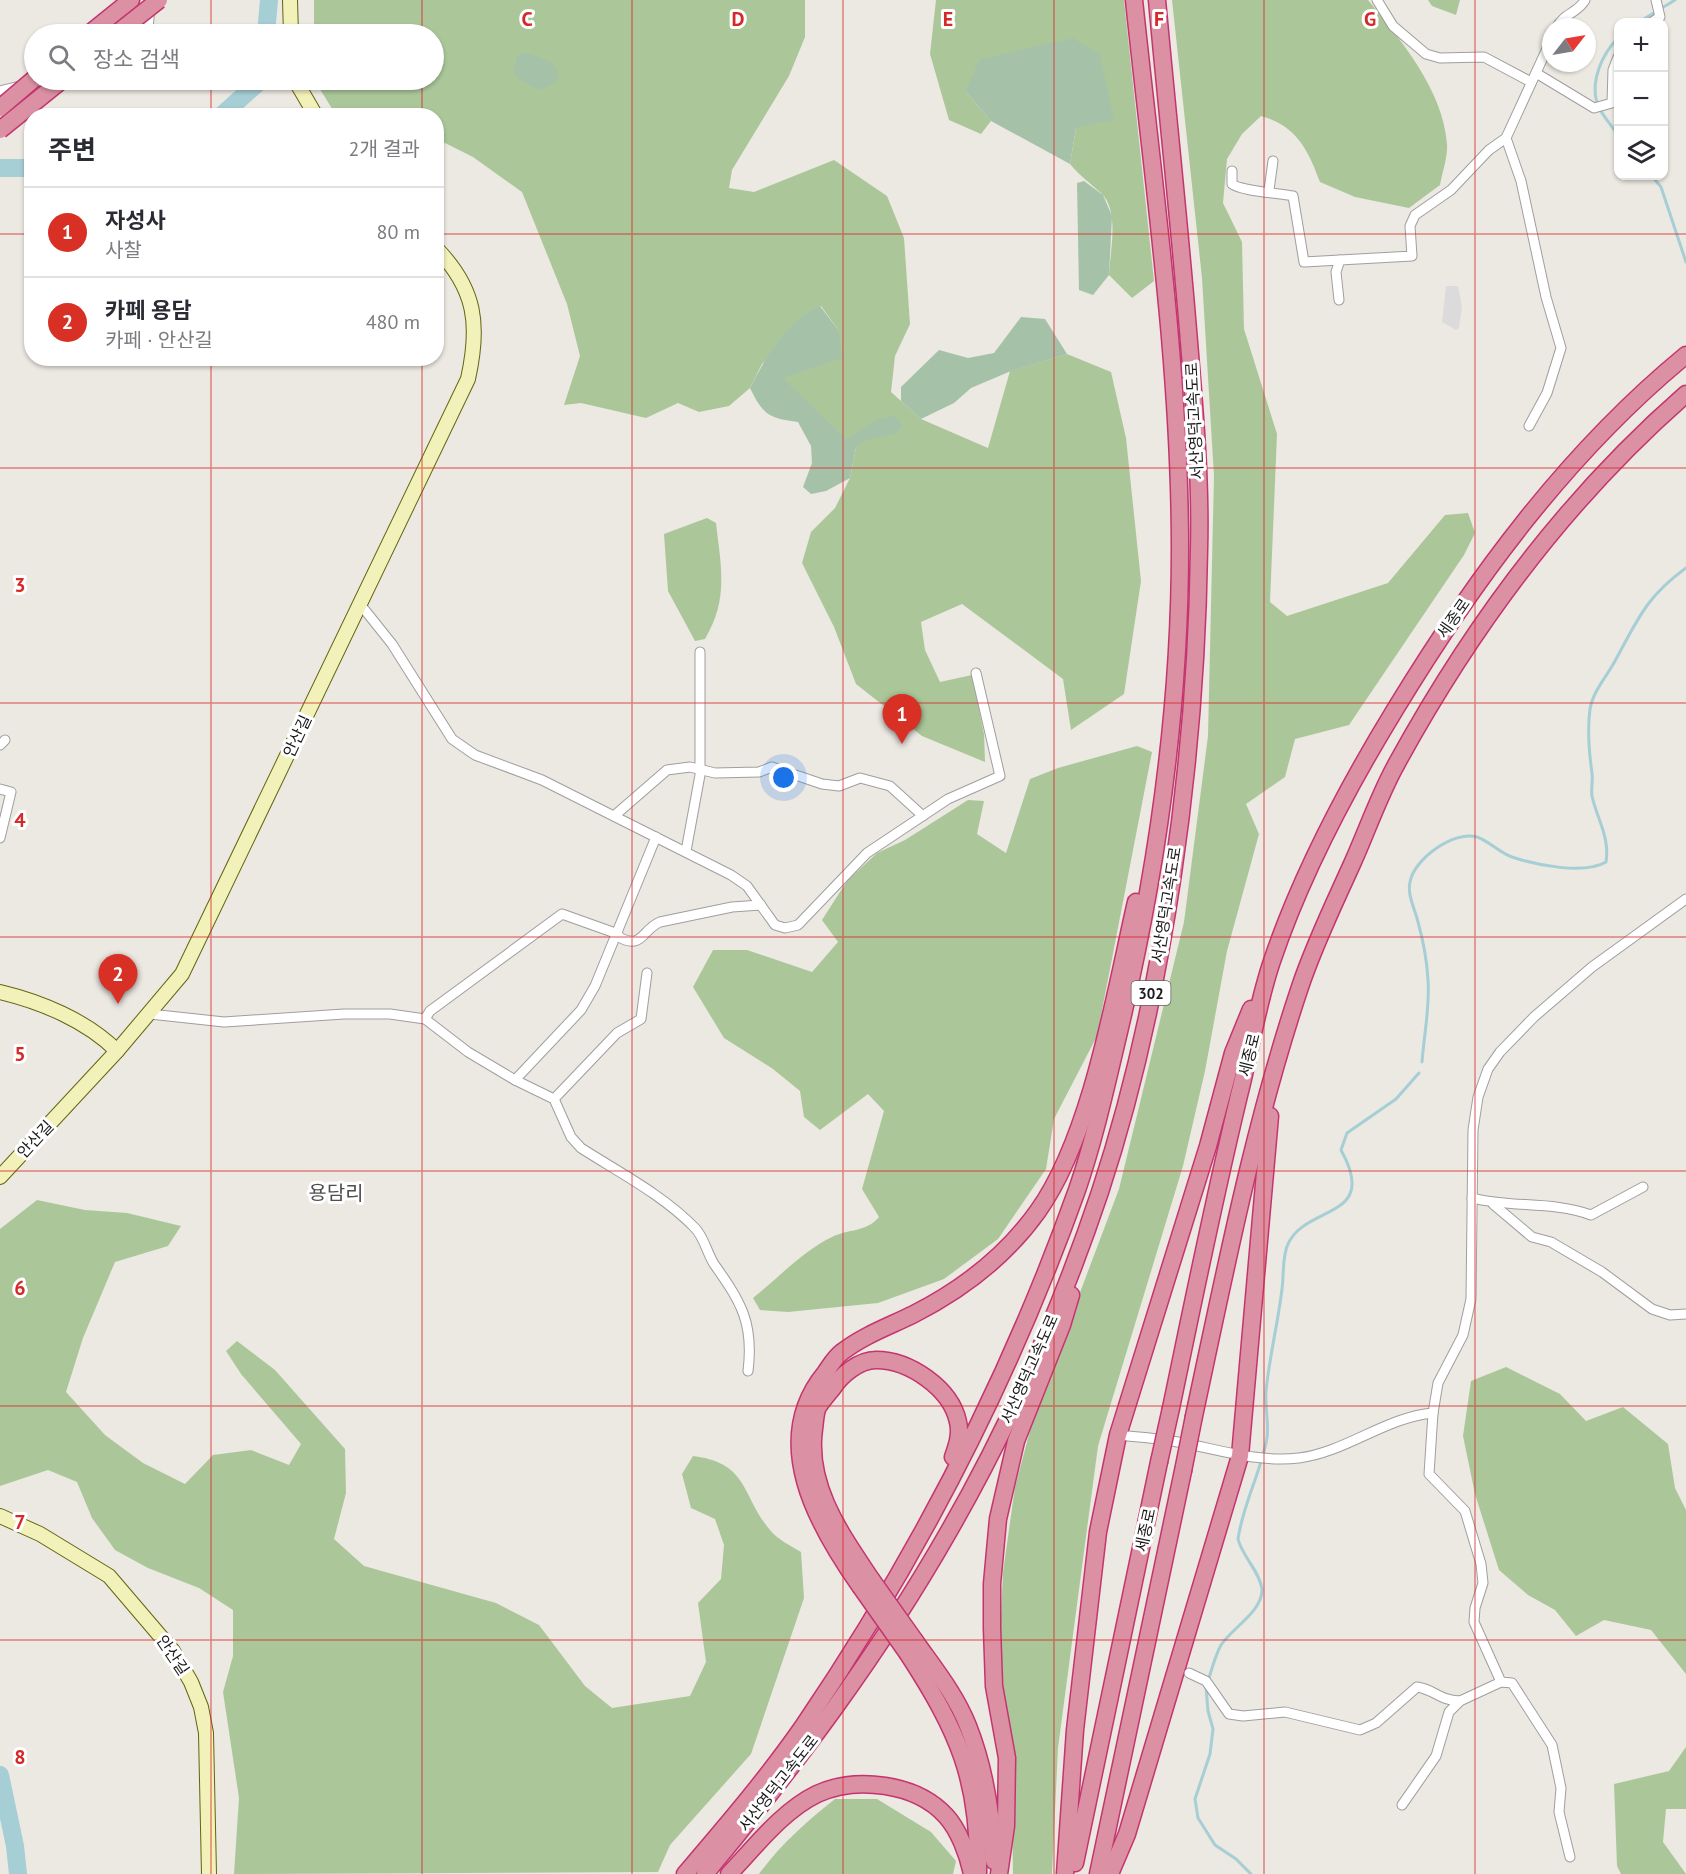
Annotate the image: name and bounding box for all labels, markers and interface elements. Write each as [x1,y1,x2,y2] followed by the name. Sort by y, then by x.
[521,6,533,32] text: C
[732,6,745,32] text: D
[943,6,953,32] text: E
[1154,6,1164,32] text: F
[1364,6,1376,32] text: G
[1542,18,1596,72] north arrow
[1614,18,1668,180] map controls
[1614,18,1668,72] button: +
[24,24,444,90] search box
[45,41,78,74] icon: search
[93,45,180,73] text: 장소 검색
[1614,72,1668,126] button: −
[1614,126,1668,180] button: layers
[48,133,96,166] text: 주변
[349,136,420,162] text: 2개 결과
[105,206,166,234] text: 자성사
[62,219,73,245] text: 1
[377,219,420,245] text: 80 m
[105,237,142,263] text: 사찰
[105,296,192,324] text: 카페 용담
[62,309,73,335] text: 2
[366,309,420,335] text: 480 m
[105,327,213,353] text: 카페 · 안산길
[1181,361,1207,480] street label: 서산영덕고속도로
[14,572,26,598] text: 3
[1432,594,1474,642] street label: 세종로
[882,694,922,744] pin: 1
[279,712,315,760] street label: 안산길
[769,763,798,792] your location
[14,807,26,833] text: 4
[1147,845,1185,965] street label: 서산영덕고속도로
[98,954,138,1004] pin: 2
[1132,981,1170,1005] road number: 302
[1234,1031,1264,1079] street label: 세종로
[14,1041,26,1067] text: 5
[13,1116,57,1162] street label: 안산길
[308,1180,364,1206] district label: 용담리
[14,1275,26,1301] text: 6
[996,1311,1062,1427] street label: 서산영덕고속도로
[1131,1506,1159,1554] street label: 세종로
[14,1509,26,1535] text: 7
[152,1631,194,1679] street label: 안산길
[734,1730,822,1836] street label: 서산영덕고속도로
[14,1744,26,1770] text: 8

